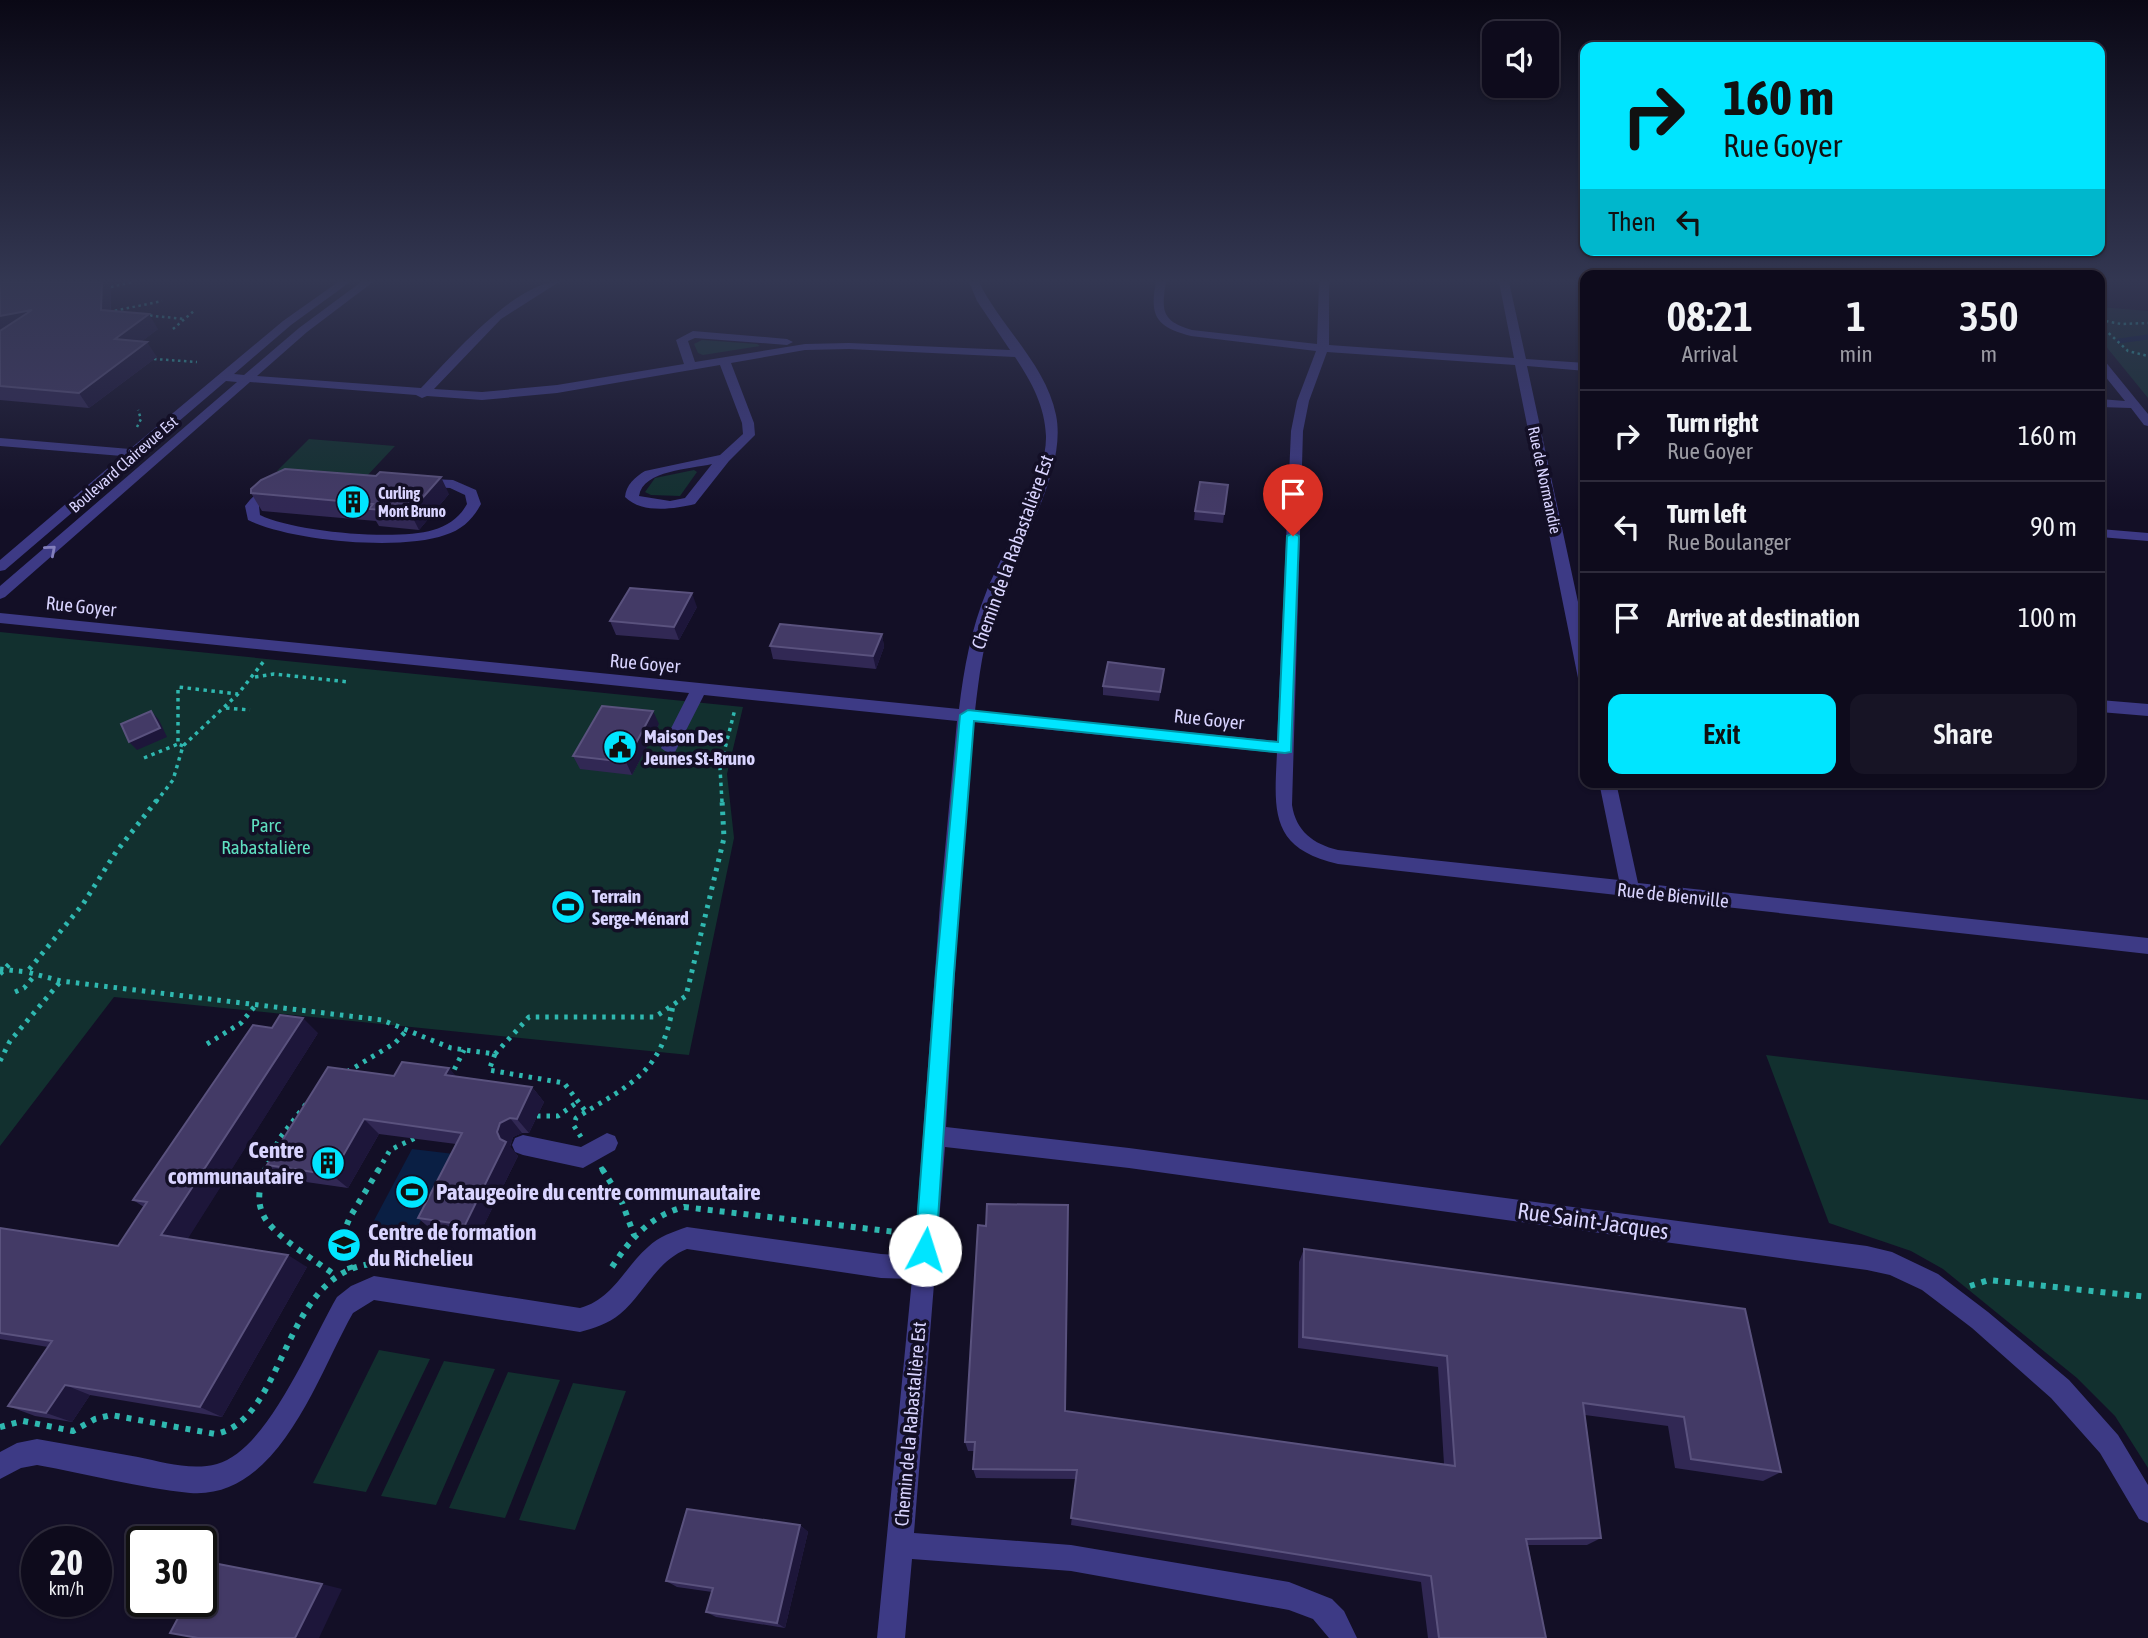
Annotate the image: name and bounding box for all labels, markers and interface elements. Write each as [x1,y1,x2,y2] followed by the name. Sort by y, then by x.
[1482,21,1559,98] map controls
[1482,21,1559,98] button: sound
[1723,69,1834,125] text: 160 m
[1608,70,1699,161] icon: right
[1723,127,1842,164] text: Rue Goyer
[1670,203,1708,241] icon: left
[1608,207,1656,237] text: Then
[1667,292,1753,340] text: 08:21
[1846,292,1866,340] text: 1
[1959,292,2018,340] text: 350
[1682,341,1738,367] text: Arrival
[1840,341,1873,367] text: min
[1981,341,1997,367] text: m
[1667,408,1758,438] text: Turn right
[65,412,181,516] street label: Boulevard Clairevue Est
[1608,417,1646,455] icon: right
[2018,421,2077,451] text: 160 m
[1525,425,1565,535] street label: Rue de Normandie
[1667,438,1752,464] text: Rue Goyer
[967,452,1057,652] street label: Chemin de la Rabastalière Est
[1263,464,1323,536] pin
[1274,475,1312,513] icon: arrive
[334,483,372,521] building icon: Curling Mont Bruno
[378,484,447,520] place label: Curling Mont Bruno
[1667,499,1747,529] text: Turn left
[1608,508,1646,546] icon: left
[2030,512,2077,542] text: 90 m
[1667,529,1791,555] text: Rue Boulanger
[43,545,56,558] one-way arrow
[45,591,118,621] street label: Rue Goyer
[1608,599,1646,637] icon: arrive
[1667,603,1860,633] text: Arrive at destination
[2018,603,2077,633] text: 100 m
[609,649,682,677] street label: Rue Goyer
[1608,694,1836,774] button: Exit
[1850,694,2077,774] button: Share
[1173,704,1246,734] street label: Rue Goyer
[643,725,755,769] place label: Maison Des Jeunes St-Bruno
[601,728,639,766] public building icon: Maison Des Jeunes St-Bruno
[221,814,311,858] park label: Parc Rabastalière
[1616,878,1730,912] street label: Rue de Bienville
[592,885,689,929] place label: Terrain Serge-Ménard
[549,888,587,926] sports icon: Terrain Serge-Ménard
[168,1137,304,1189] place label: Centre communautaire
[309,1144,347,1182] building icon: Centre communautaire
[393,1173,431,1211] sports icon: Pataugeoire du centre communautaire
[436,1179,761,1205] place label: Pataugeoire du centre communautaire
[1516,1198,1670,1244] street label: Rue Saint-Jacques
[888,1213,962,1287] position arrow
[368,1219,537,1271] place label: Centre de formation du Richelieu
[325,1226,363,1264] school or university icon: Centre de formation du Richelieu
[890,1321,930,1527] street label: Chemin de la Rabastalière Est
[126,1526,217,1617] speed limit sign: 30
[50,1542,83,1582] text: 20
[49,1578,84,1599] text: km/h

